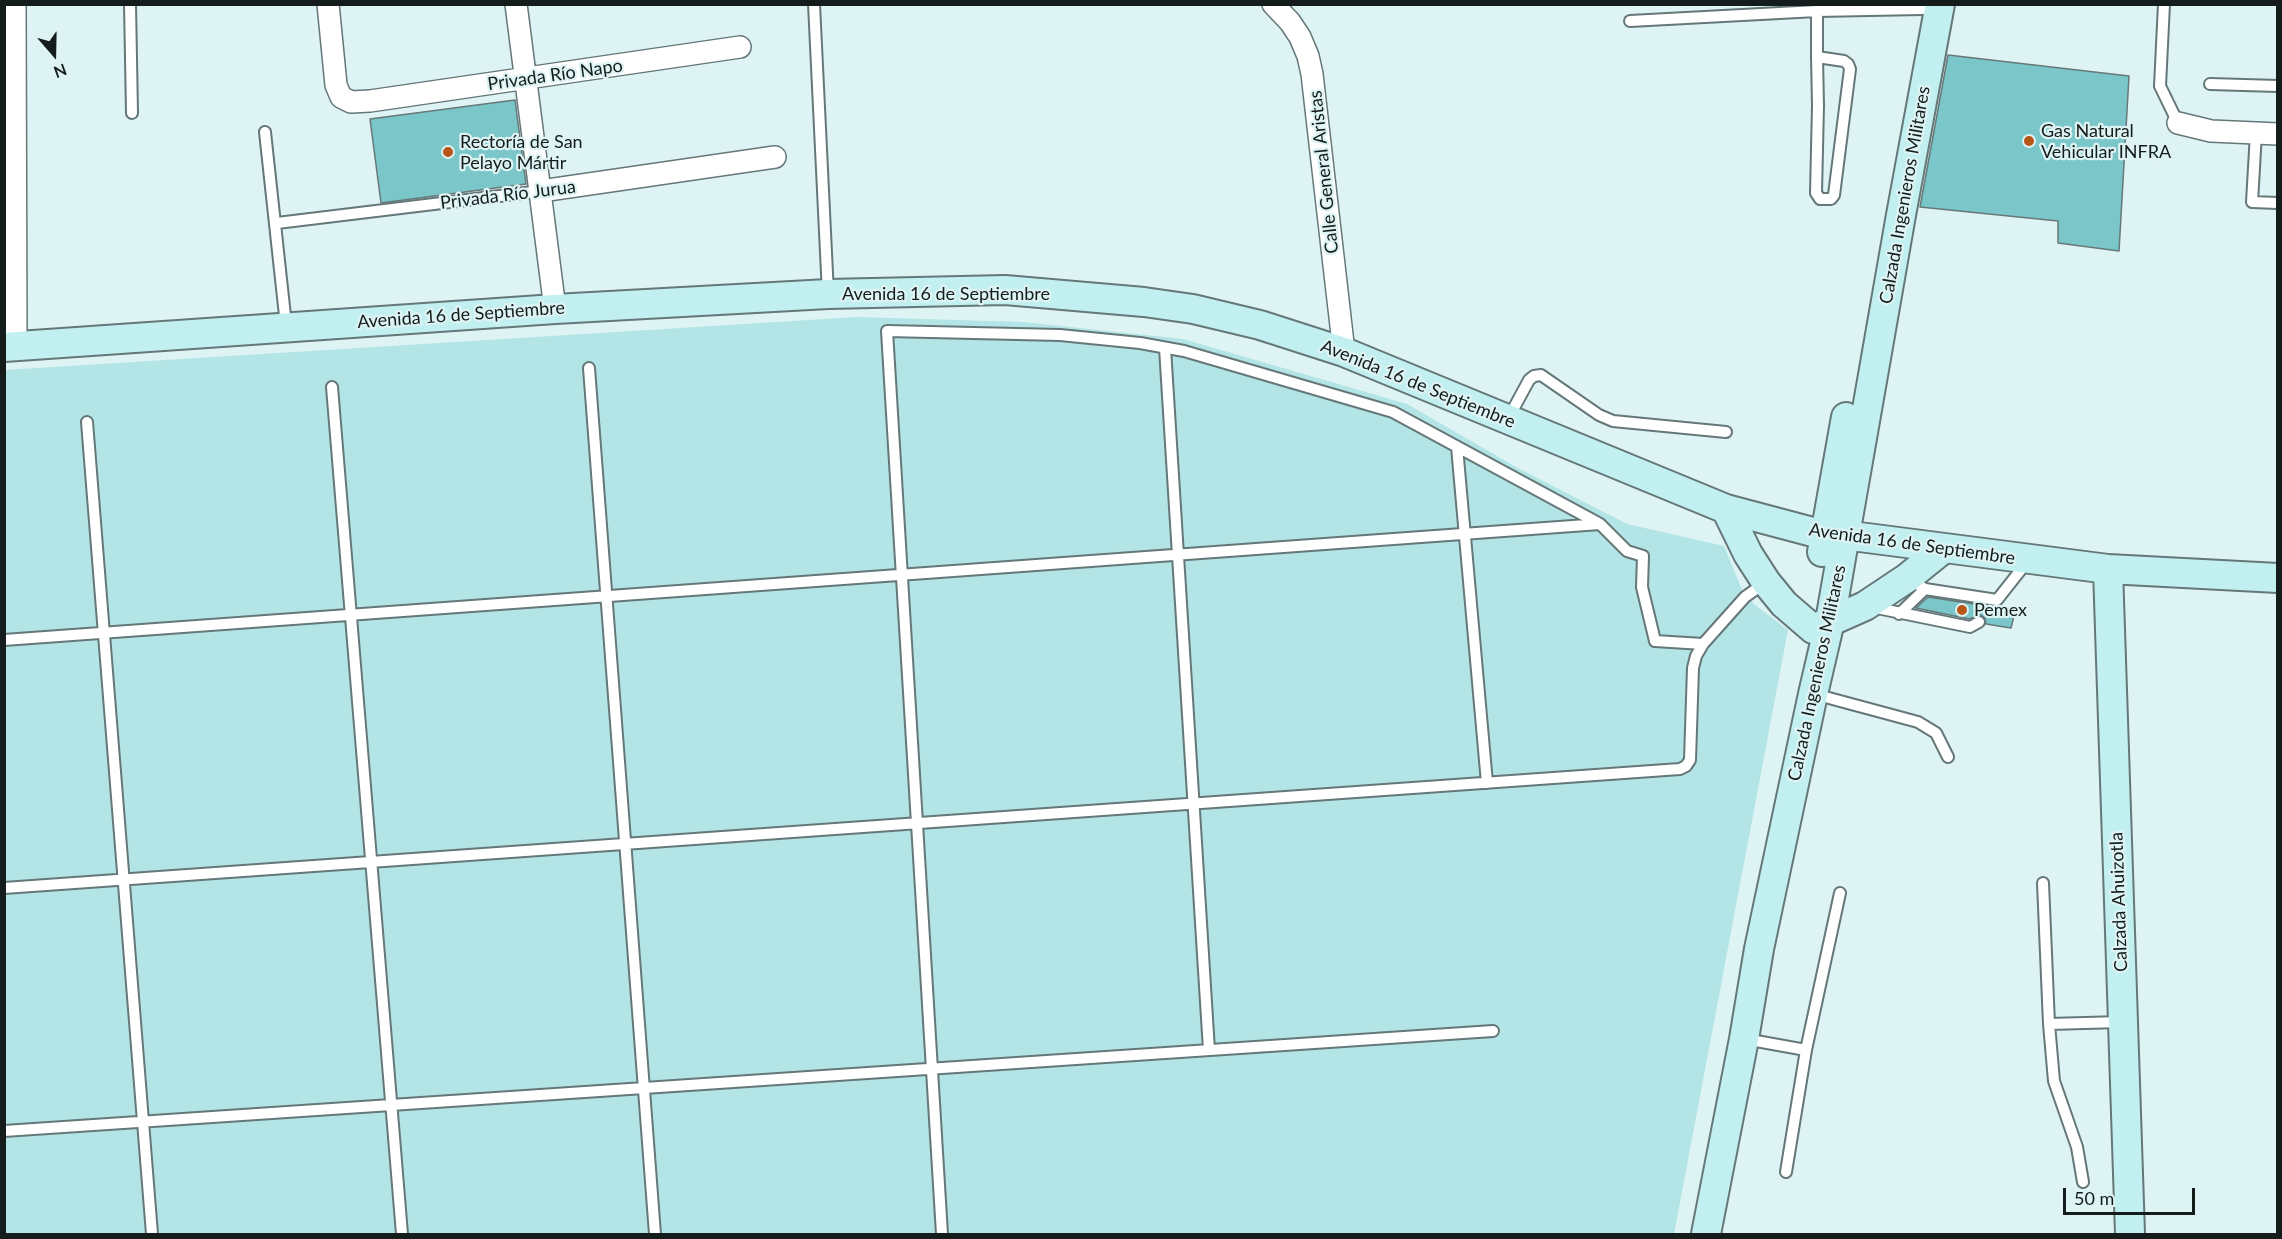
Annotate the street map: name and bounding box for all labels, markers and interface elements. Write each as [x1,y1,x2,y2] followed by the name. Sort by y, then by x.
[24,24,84,84] north arrow
[486,55,624,95] street label: Privada Río Napo
[51,60,69,82] text: N
[1875,84,1935,306] street label: Calzada Ingenieros Militares
[1305,89,1343,255] street label: Calle General Aristas
[2041,120,2171,162] place label: Gas Natural Vehicular INFRA
[460,131,583,174] place label: Rectoría de San Pelayo Mártir
[2022,134,2036,148] marker: Gas Natural Vehicular INFRA
[441,145,455,159] marker: Rectoría de San Pelayo Mártir
[439,176,577,214] street label: Privada Río Jurua
[842,283,1050,305] street label: Avenida 16 de Septiembre
[356,297,566,333] street label: Avenida 16 de Septiembre
[1318,335,1518,433] street label: Avenida 16 de Septiembre
[1807,519,2017,569] street label: Avenida 16 de Septiembre
[1784,563,1850,783] street label: Calzada Ingenieros Militares
[1974,599,2027,621] place label: Pemex
[1955,603,1969,617] marker: Pemex
[2106,832,2132,972] street label: Calzada Ahuizotla
[2066,1176,2198,1214] scale bar
[2074,1187,2114,1209] text: 50 m

